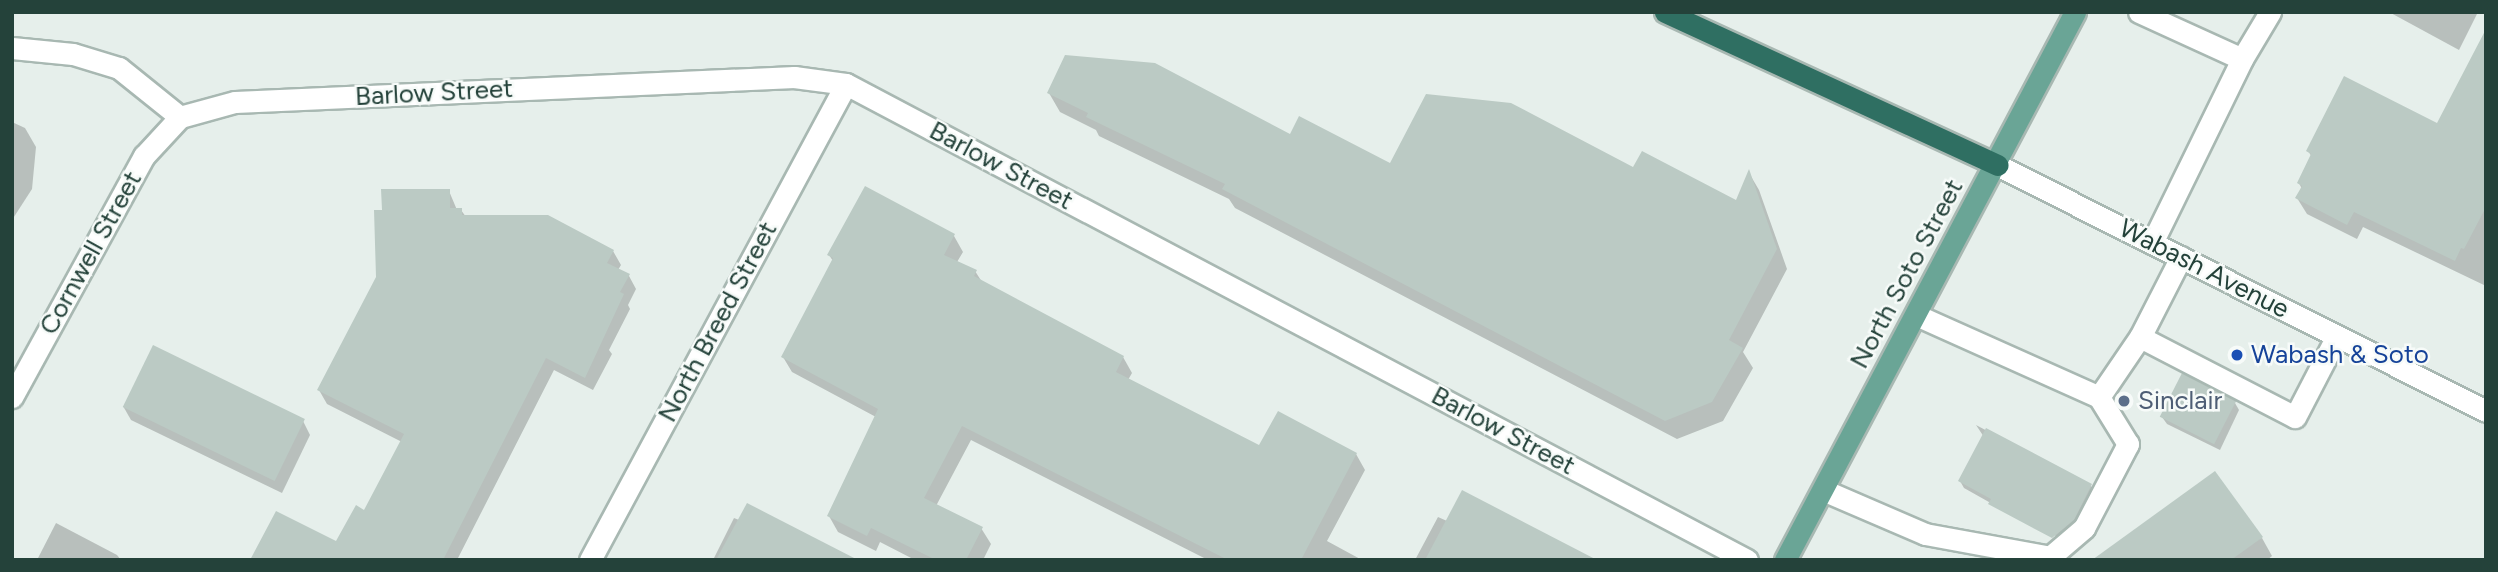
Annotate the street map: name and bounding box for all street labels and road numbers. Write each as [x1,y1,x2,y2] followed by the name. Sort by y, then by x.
[354,73,514,113] street label: Barlow Street
[924,115,1078,217] street label: Barlow Street
[33,166,149,340] street label: Cornwell Street
[1844,174,1970,374] street label: North Soto Street
[2114,213,2294,325] street label: Wabash Avenue
[652,217,784,427] street label: North Breed Street
[1426,380,1580,482] street label: Barlow Street

